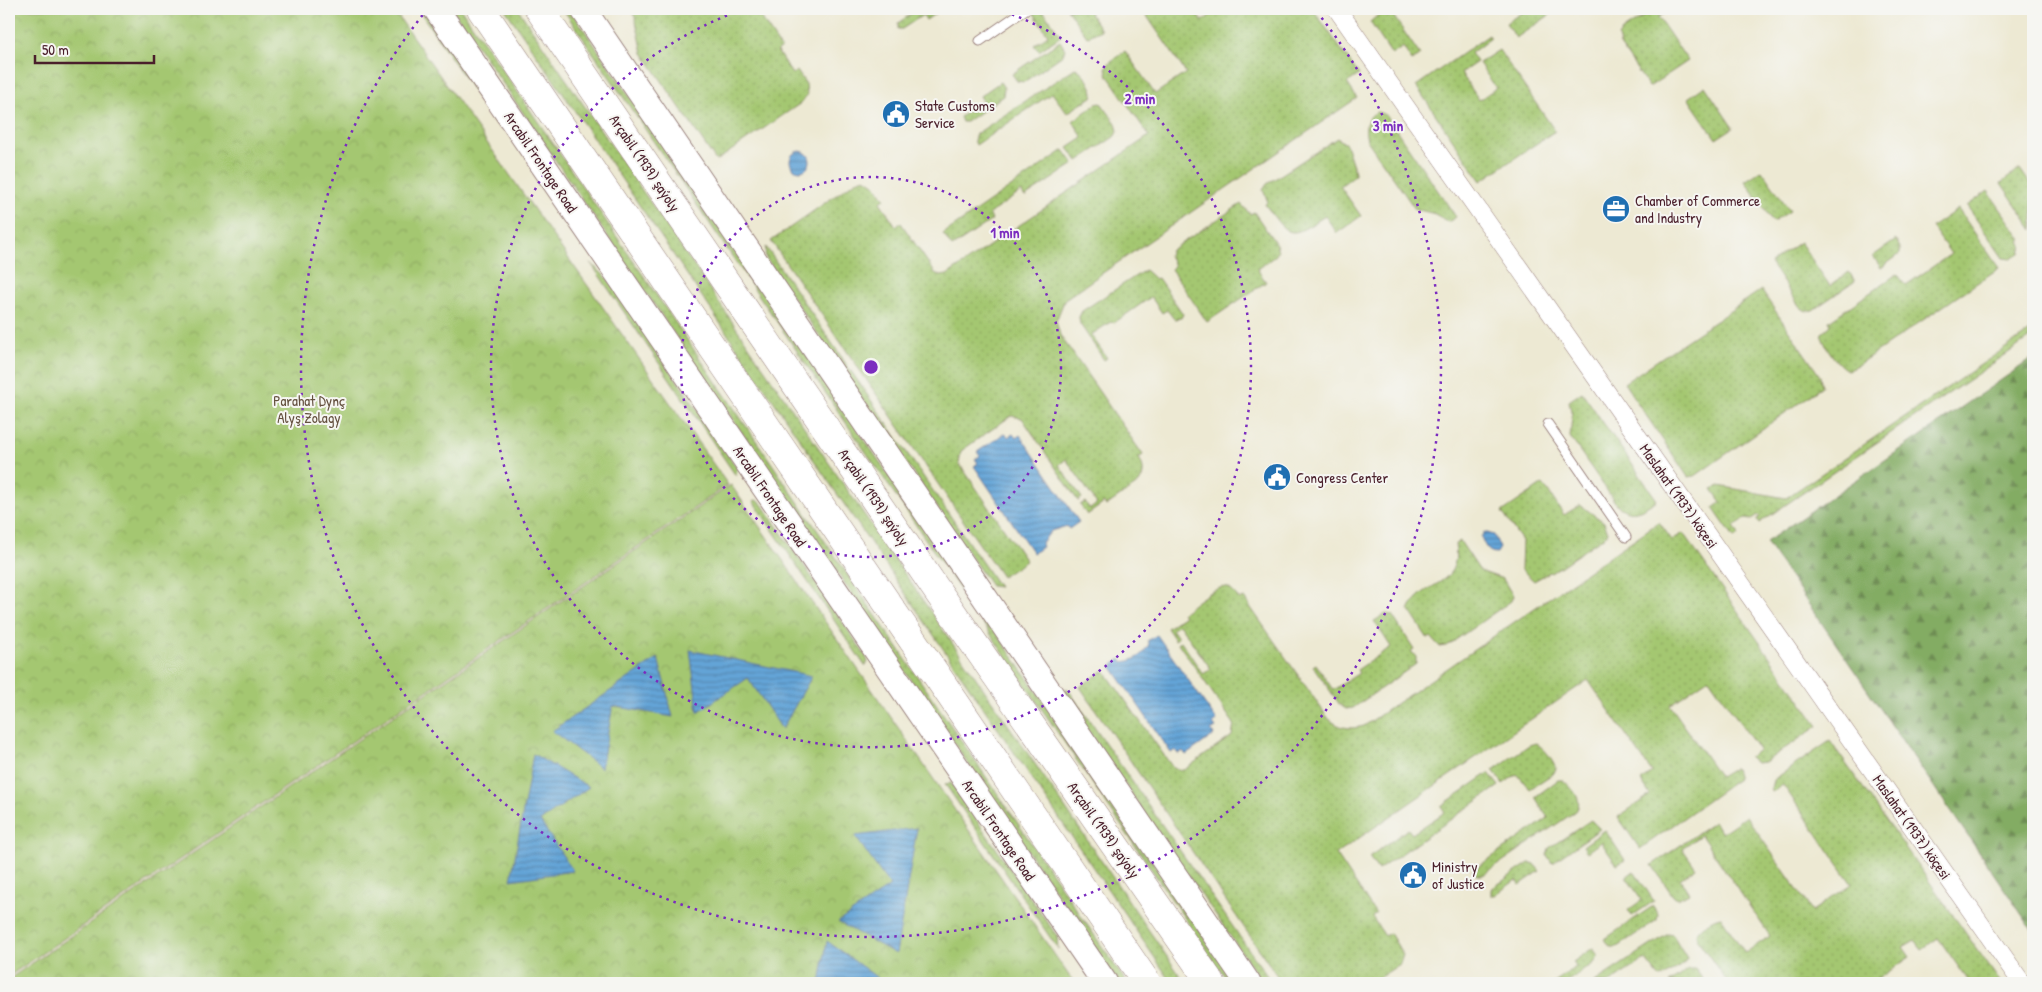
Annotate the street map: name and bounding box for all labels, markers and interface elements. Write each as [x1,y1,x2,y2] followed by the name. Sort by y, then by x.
[35,32,154,64] scale bar
[42,39,69,60] text: 50 m
[1125,88,1156,109] text: 2 min
[915,95,995,133] place label: State Customs Service
[881,99,911,129] public building icon: State Customs Service
[499,107,583,217] street label: Arcabil Frontage Road
[605,110,685,216] street label: Arçabil (1939) şaýoly
[1373,115,1403,136] text: 3 min
[1635,190,1760,228] place label: Chamber of Commerce and Industry
[1601,194,1631,224] office icon: Chamber of Commerce and Industry
[990,222,1020,243] text: 1 min
[862,358,880,376] centre of rings
[273,390,345,428] park label: Parahat Dynç Alyş Zolagy
[1635,439,1723,553] street label: Maslahat (1937) köçesi
[728,441,812,551] street label: Arcabil Frontage Road
[834,444,914,550] street label: Arçabil (1939) şaýoly
[1262,462,1292,492] public building icon: Congress Center
[1296,467,1389,488] place label: Congress Center
[1868,770,1956,884] street label: Maslahat (1937) köçesi
[957,775,1041,885] street label: Arcabil Frontage Road
[1063,778,1145,882] street label: Arçabil (1939) şaýoly
[1432,856,1485,894] place label: Ministry of Justice
[1398,860,1428,890] public building icon: Ministry of Justice

